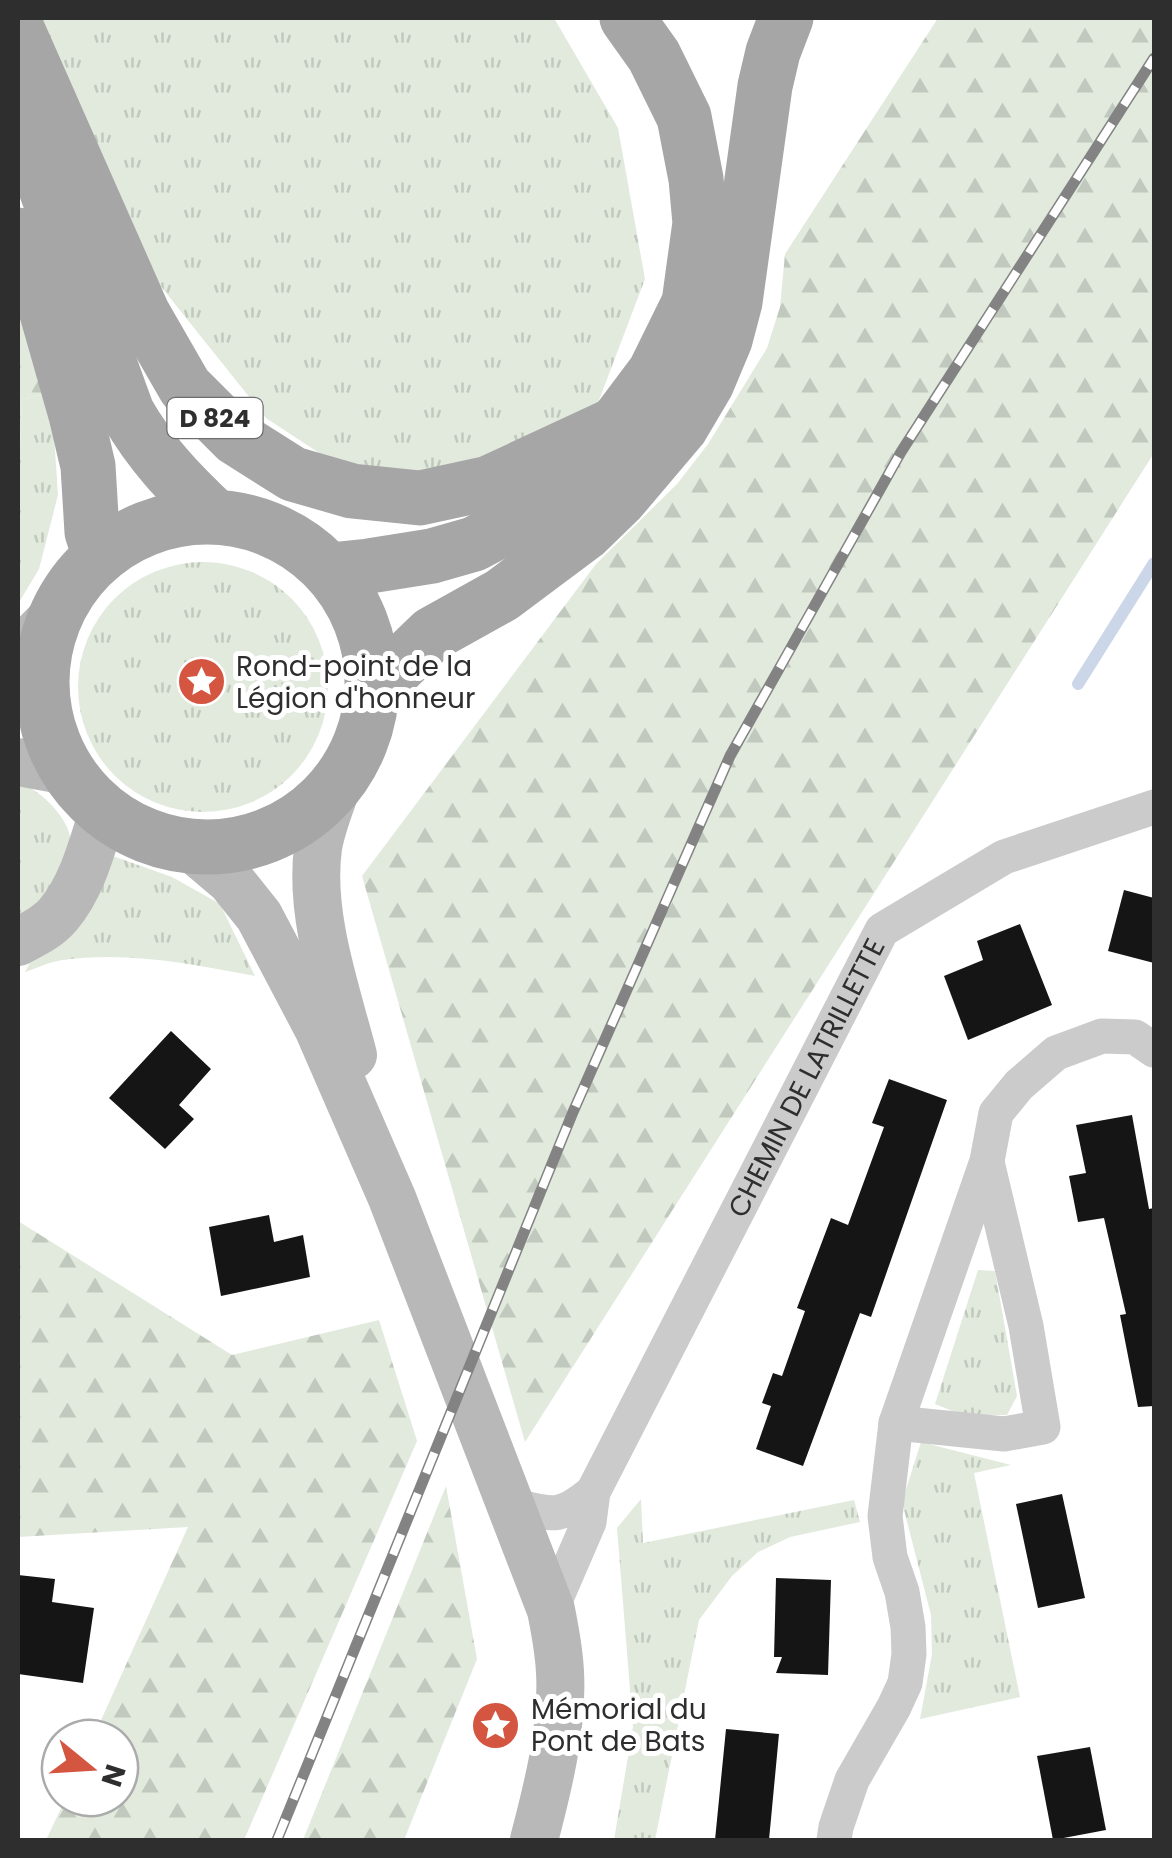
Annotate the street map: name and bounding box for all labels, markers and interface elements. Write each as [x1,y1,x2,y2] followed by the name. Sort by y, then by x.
[168,398,262,438] road number: D 824
[236,647,475,718] place label: Rond-point de la Légion d'honneur
[175,656,227,708] place icon: Rond-point de la Légion d'honneur
[718,932,894,1224] street label: CHEMIN DE LATRILLETTE
[531,1690,707,1761] place label: Mémorial du Pont de Bats
[470,1699,522,1751] place icon: Mémorial du Pont de Bats
[40,1718,140,1818] north arrow
[92,1760,135,1792] text: N

